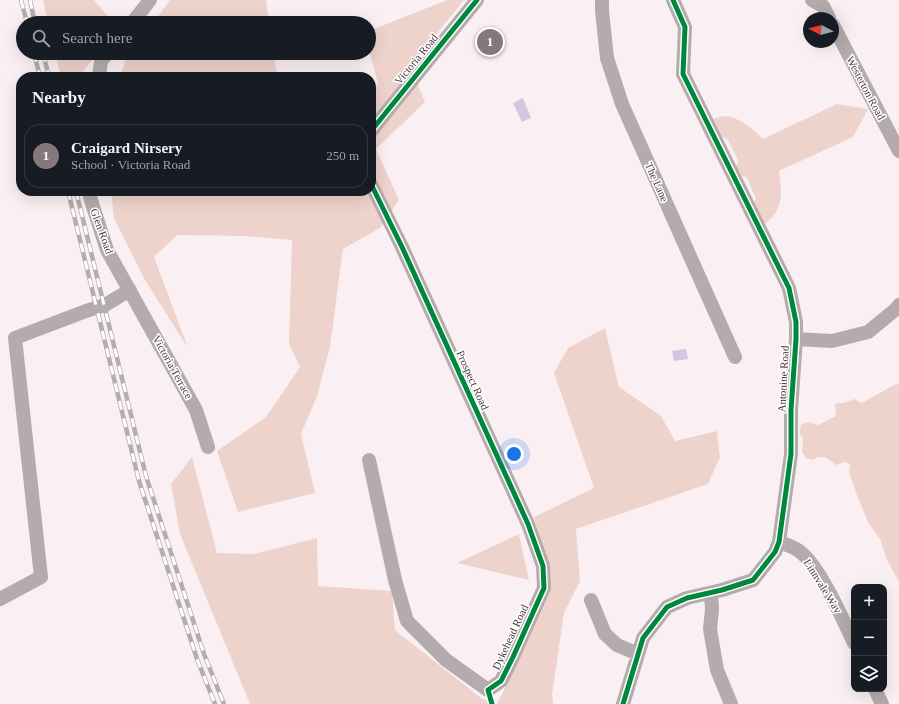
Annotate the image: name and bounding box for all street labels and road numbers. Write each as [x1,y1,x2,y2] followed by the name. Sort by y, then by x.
[392,31,440,87] street label: Victoria Road
[844,54,888,122] street label: Westerton Road
[643,160,671,204] street label: The Lane
[88,207,116,256] street label: Glen Road
[151,333,195,401] street label: Victoria Terrace
[775,345,791,413] street label: Antonine Road
[455,348,492,412] street label: Prospect Road
[802,557,845,616] street label: Linnvale Way
[490,602,531,672] street label: Dykehead Road

